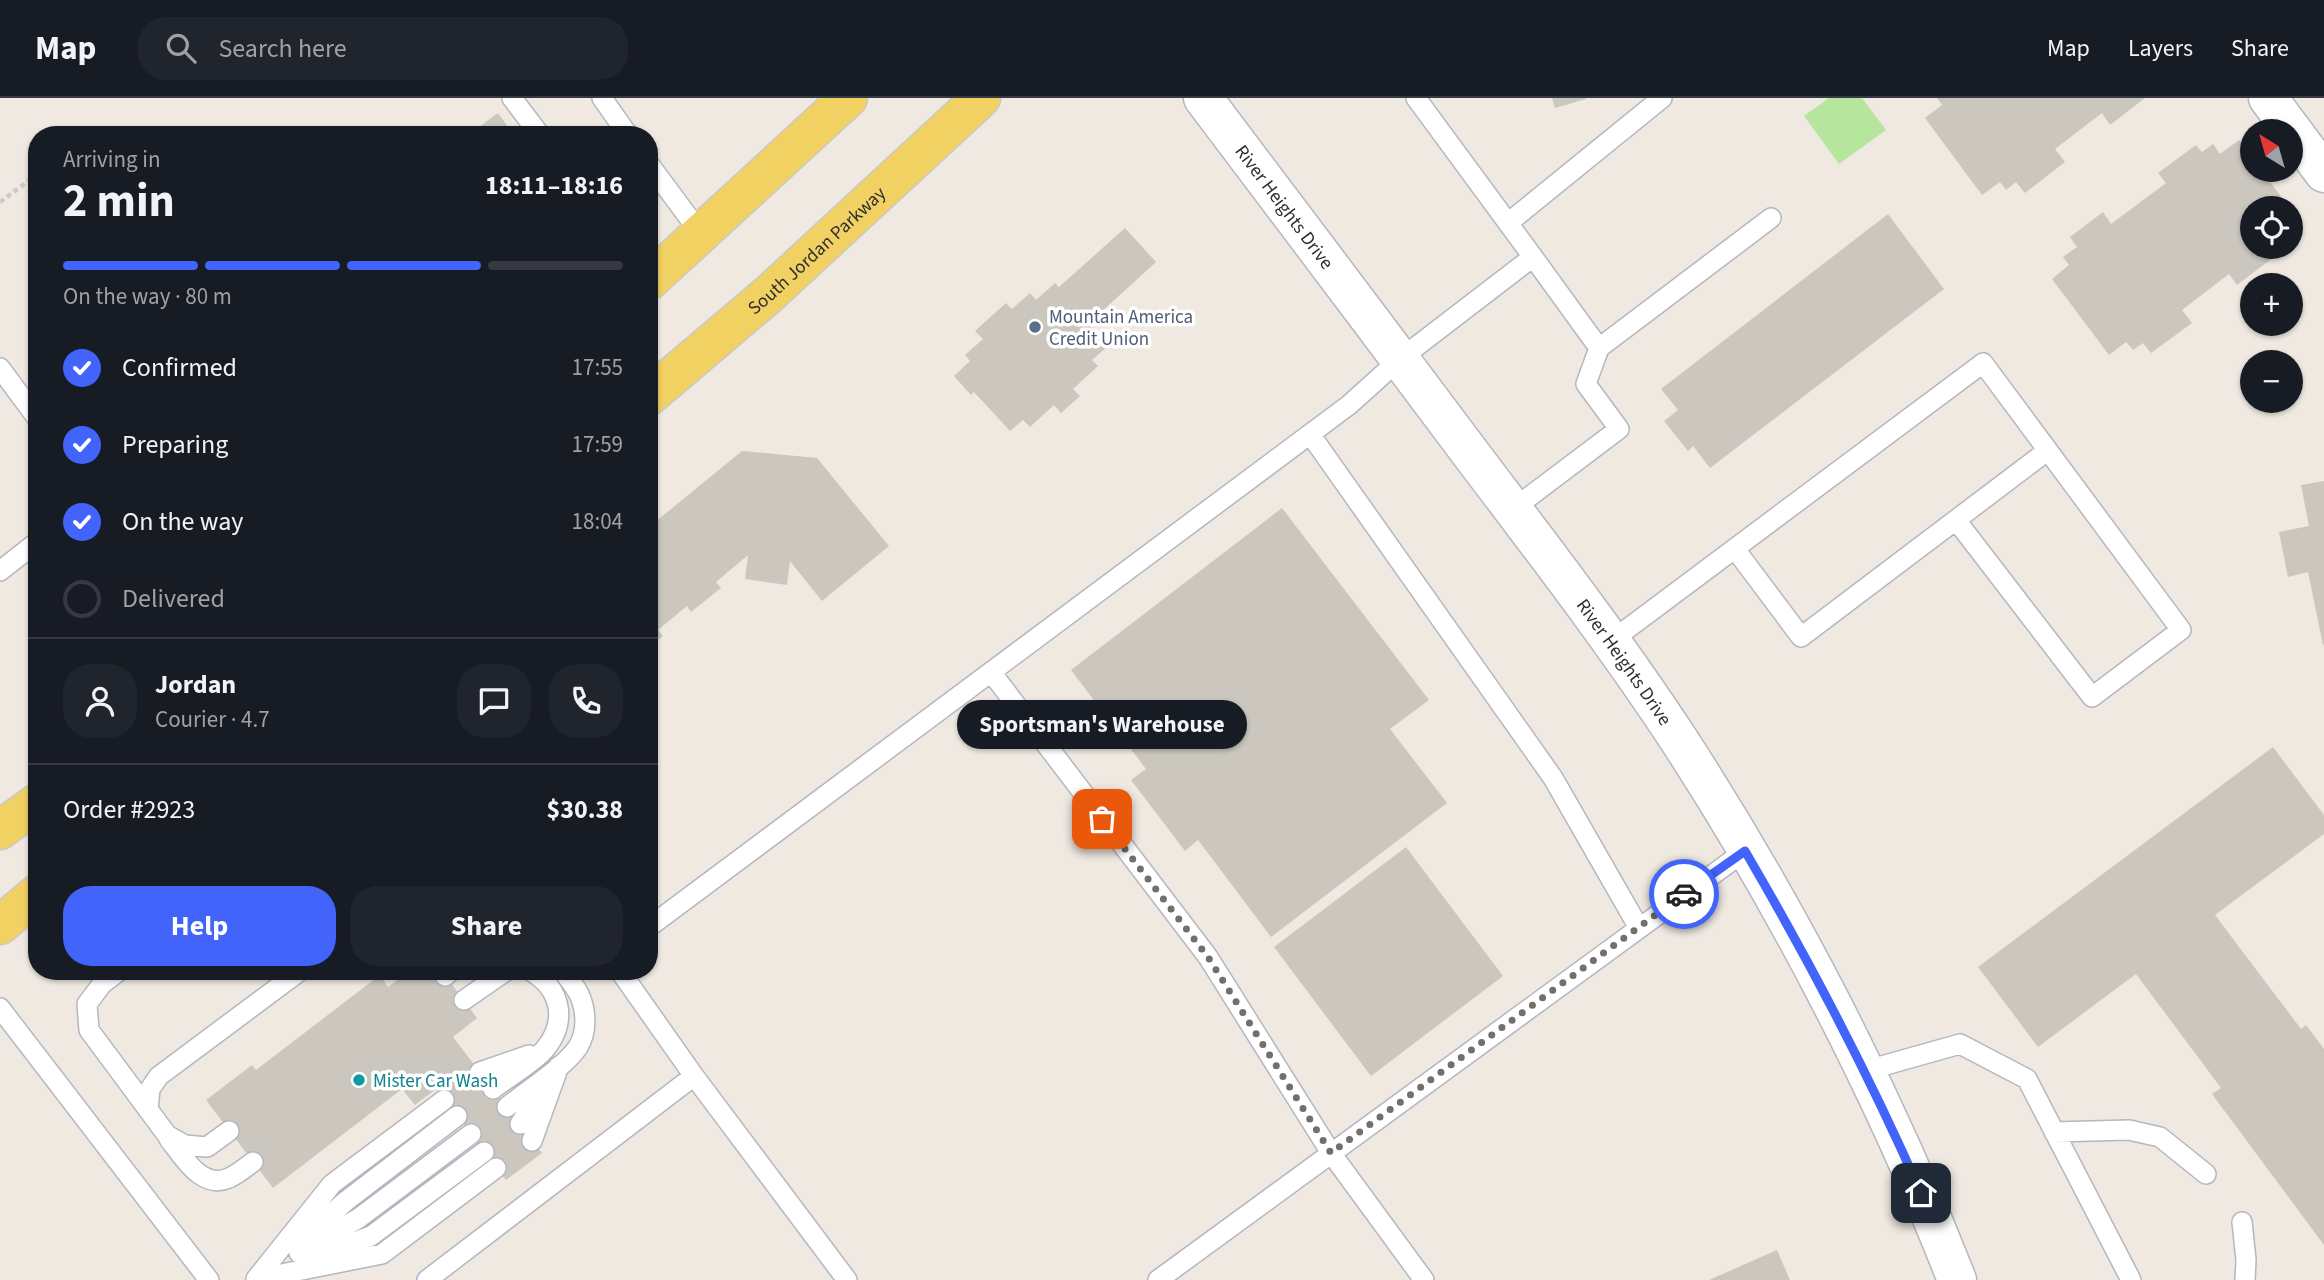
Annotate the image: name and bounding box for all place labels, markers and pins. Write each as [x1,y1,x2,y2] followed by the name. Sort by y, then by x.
[1049,304,1193,353] place label: Mountain America Credit Union
[1027,319,1043,335] marker: Mountain America Credit Union
[957,700,1247,749] callout: Sportsman's Warehouse
[1072,789,1132,849] pin
[373,1068,498,1095] place label: Mister Car Wash
[351,1072,367,1088] marker: Mister Car Wash
[1891,1163,1951,1223] pin

